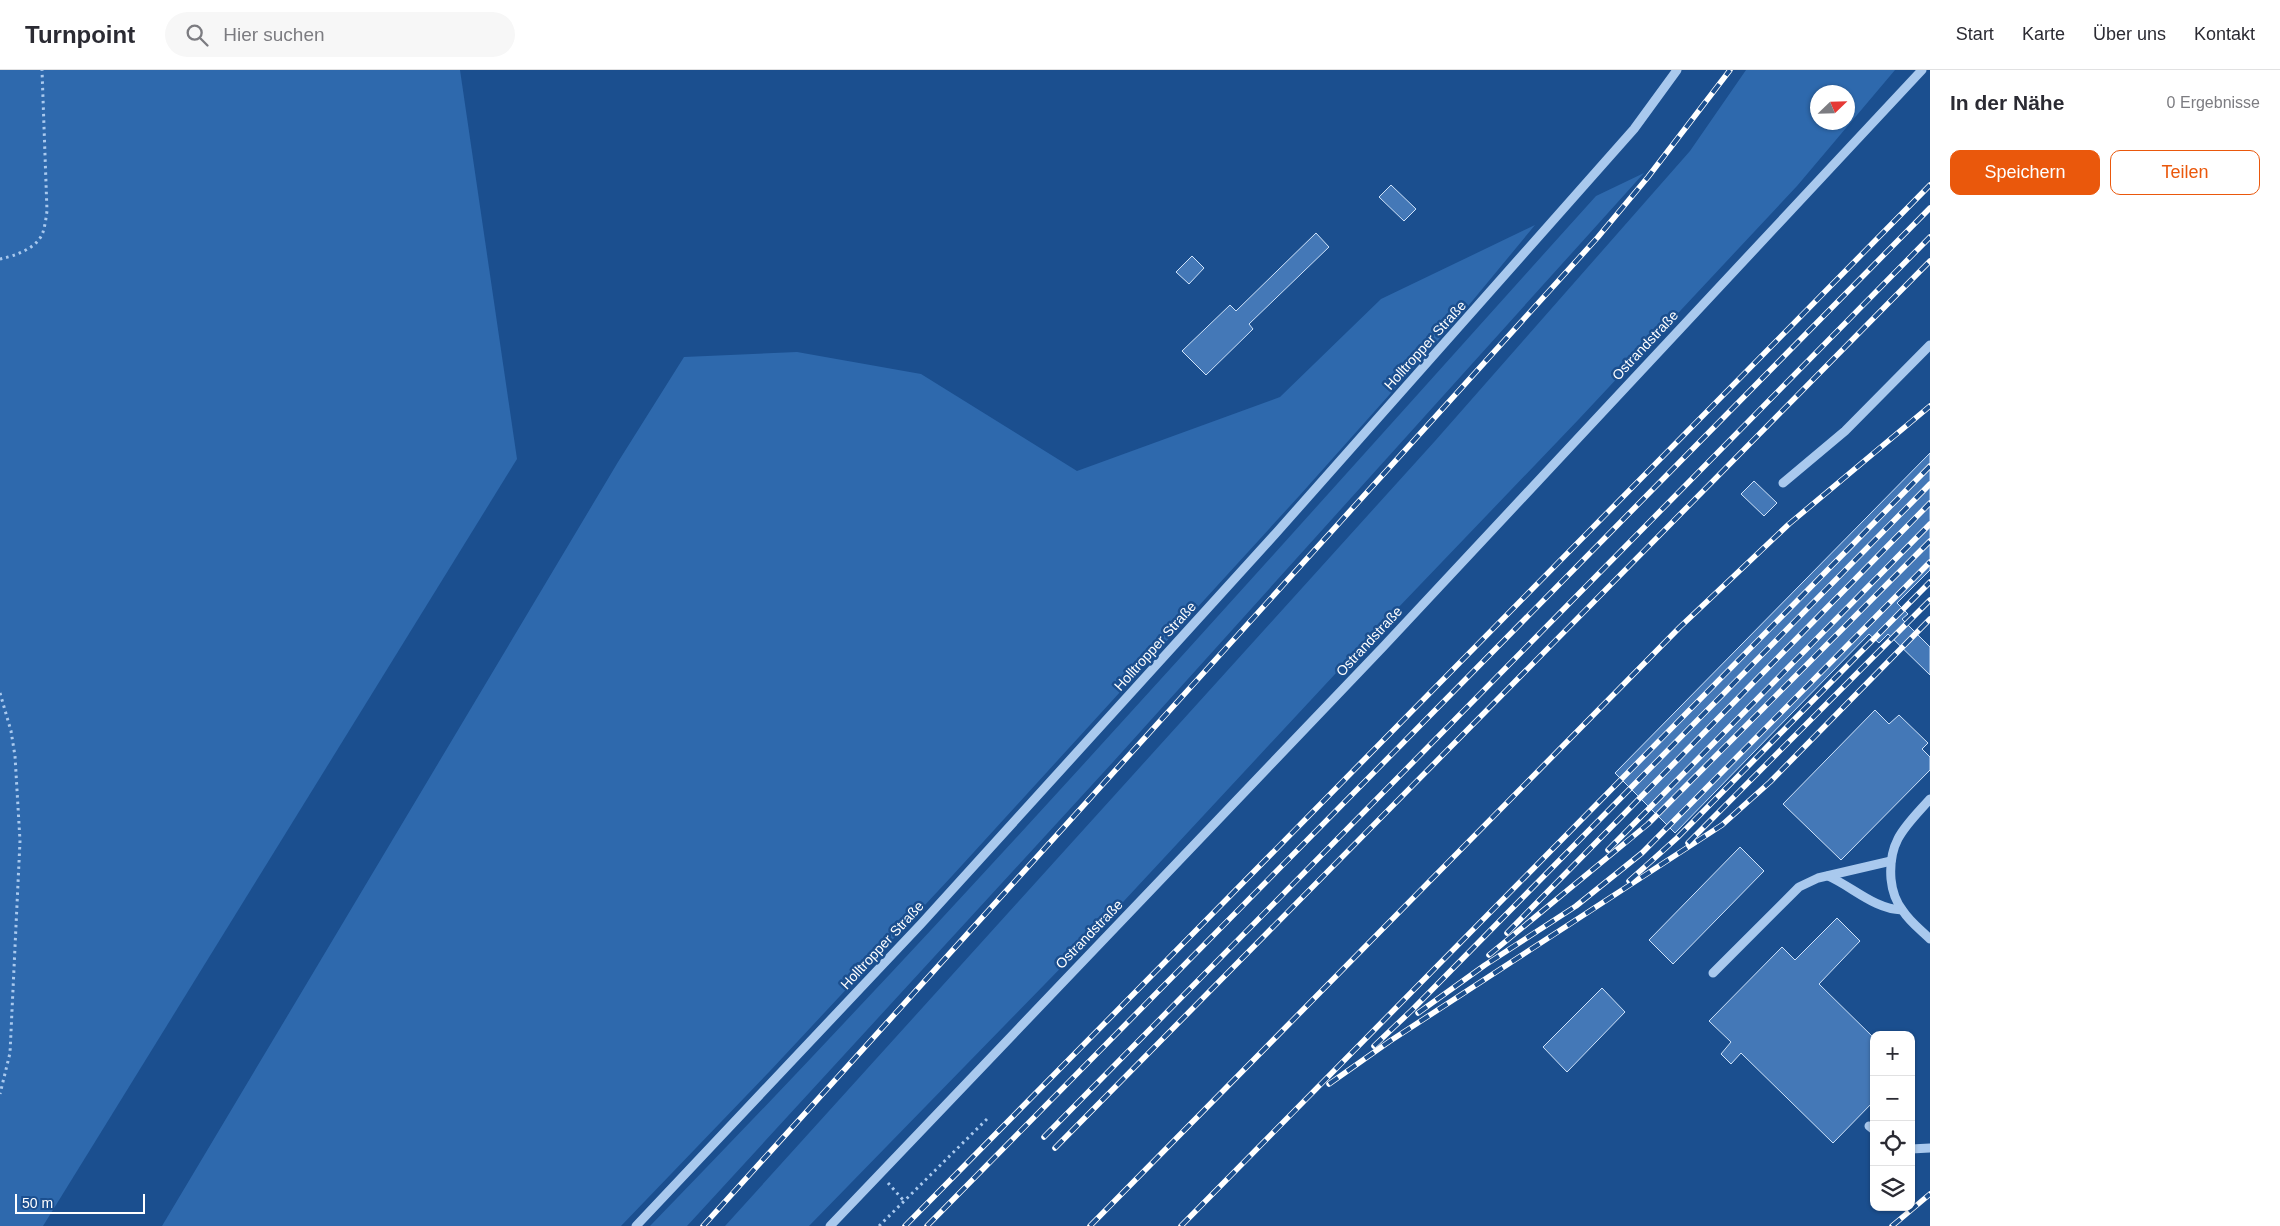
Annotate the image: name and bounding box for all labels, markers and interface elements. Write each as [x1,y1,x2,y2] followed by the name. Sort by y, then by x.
[165,12,515,57] search box
[25,21,135,48] text: Turnpoint
[183,21,211,49] icon: search
[223,24,325,45] text: Hier suchen
[1956,24,1994,44] text: Start
[2022,24,2065,44] text: Karte
[2093,24,2166,44] text: Über uns
[2194,24,2255,44] text: Kontakt
[1810,85,1855,130] north arrow
[1950,91,2064,114] text: In der Nähe
[2167,94,2260,111] text: 0 Ergebnisse
[1950,150,2100,195] button: Speichern
[2110,150,2260,195] button: Teilen
[1381,297,1469,393] street label: Holltropper Straße
[1609,307,1682,383] street label: Ostrandstraße
[1111,598,1199,694] street label: Holltropper Straße
[1333,603,1406,679] street label: Ostrandstraße
[1052,896,1126,972] street label: Ostrandstraße
[837,898,927,992] street label: Holltropper Straße
[1870,1031,1915,1211] map controls
[1870,1031,1915,1076] button: +
[1870,1076,1915,1121] button: −
[1870,1121,1915,1166] button: locate
[1870,1166,1915,1211] button: layers
[15,1191,145,1214] scale bar
[22,1195,53,1211] text: 50 m

